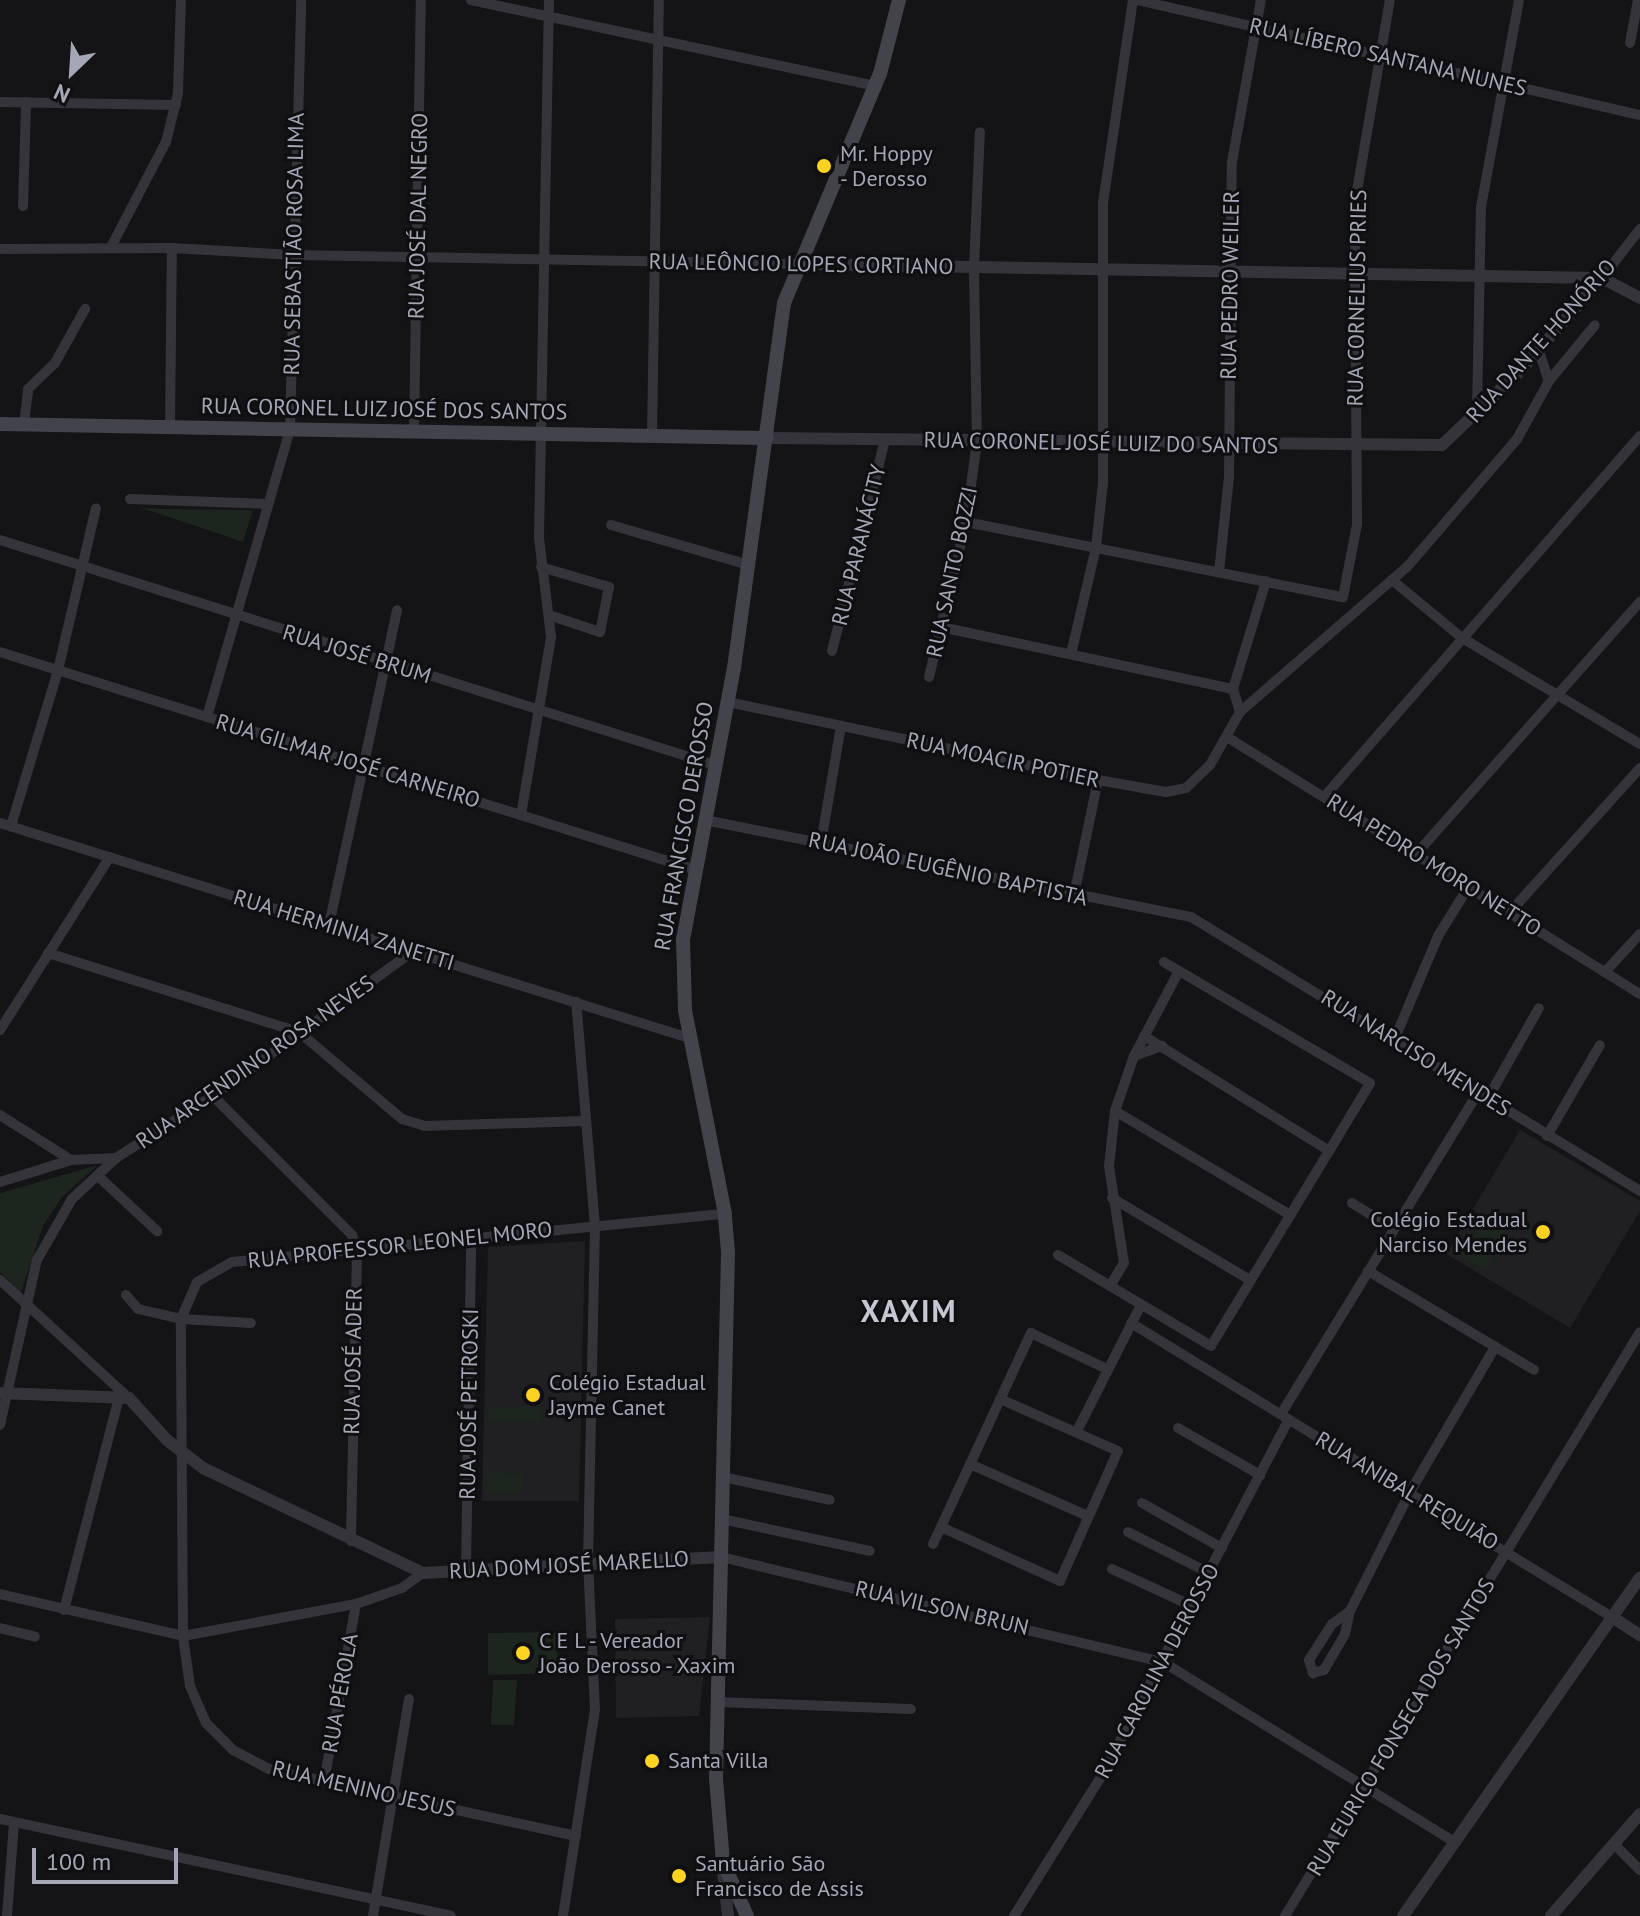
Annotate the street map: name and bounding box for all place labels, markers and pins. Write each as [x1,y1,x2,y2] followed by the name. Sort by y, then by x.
[840,140,935,192] place label: Mr. Hoppy - Derosso
[815,157,833,175] marker: Mr. Hoppy - Derosso
[1370,1206,1527,1258] place label: Colégio Estadual Narciso Mendes
[1534,1223,1552,1241] marker: Colégio Estadual Narciso Mendes
[549,1369,706,1420] place label: Colégio Estadual Jayme Canet
[524,1386,542,1404] marker: Colégio Estadual Jayme Canet
[539,1627,740,1678] place label: C E L - Vereador João Derosso - Xaxim
[514,1644,532,1662] marker: C E L - Vereador João Derosso - Xaxim
[668,1748,769,1774] place label: Santa Villa
[643,1752,661,1770] marker: Santa Villa
[695,1850,864,1902] place label: Santuário São Francisco de Assis
[670,1867,688,1885] marker: Santuário São Francisco de Assis

